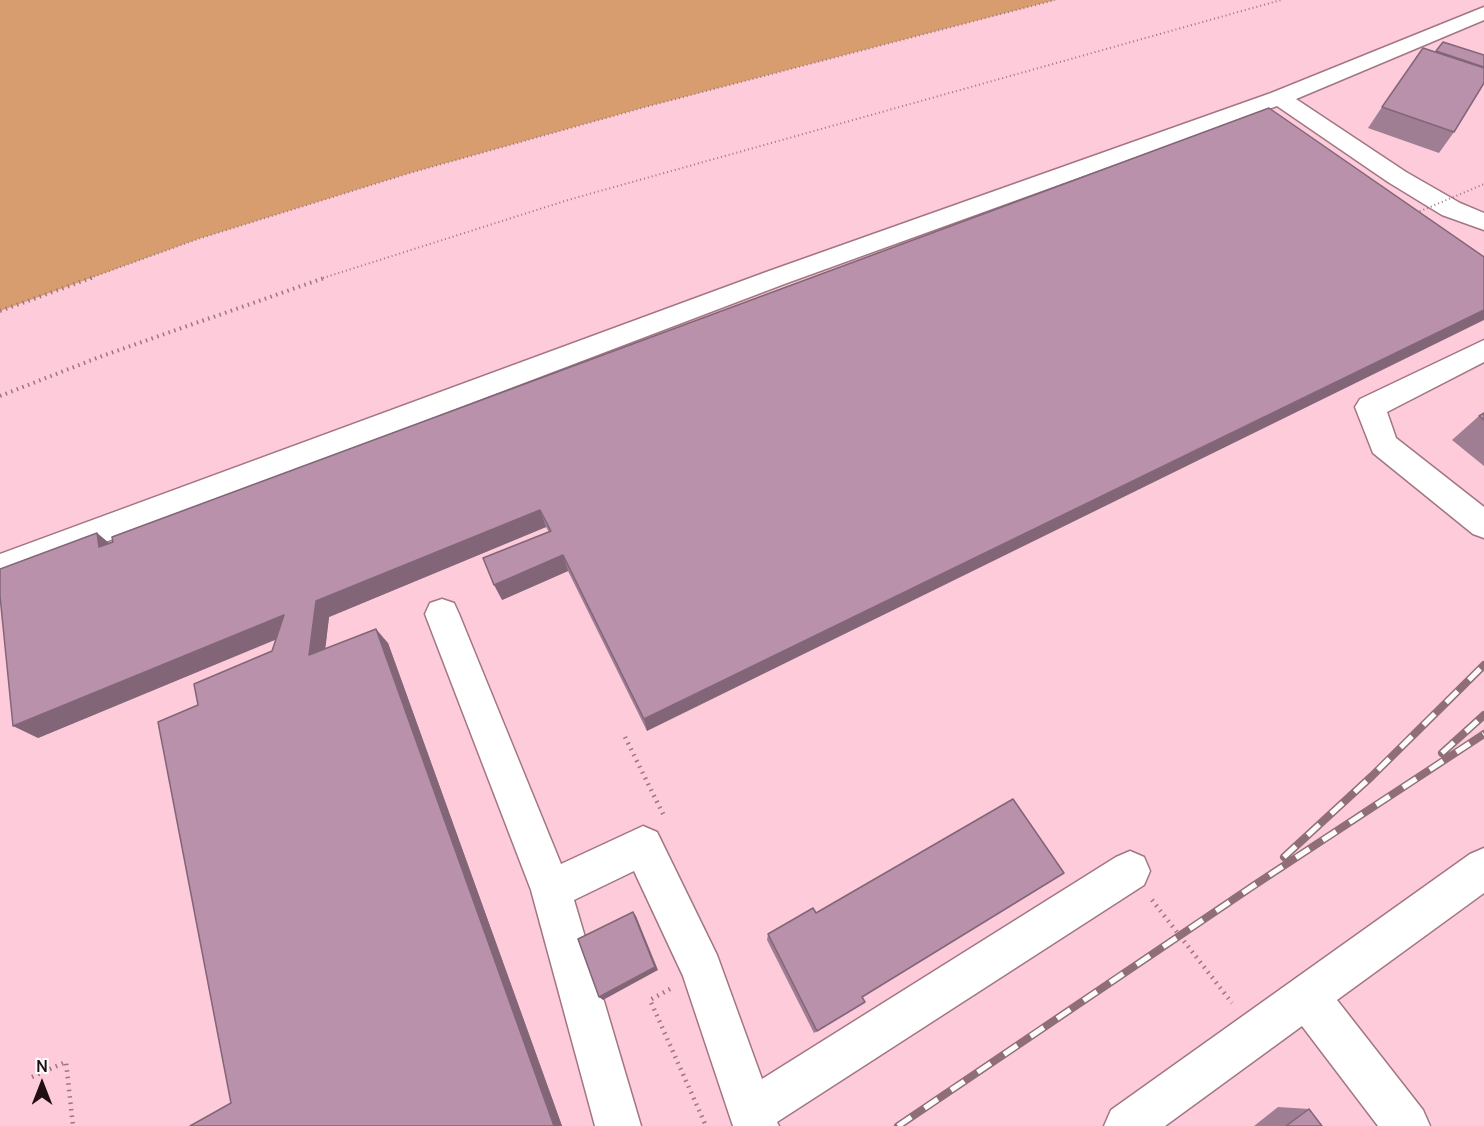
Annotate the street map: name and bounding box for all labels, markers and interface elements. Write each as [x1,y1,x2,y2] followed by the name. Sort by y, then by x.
[12,1054,72,1114] north arrow
[36,1055,48,1077] text: N

